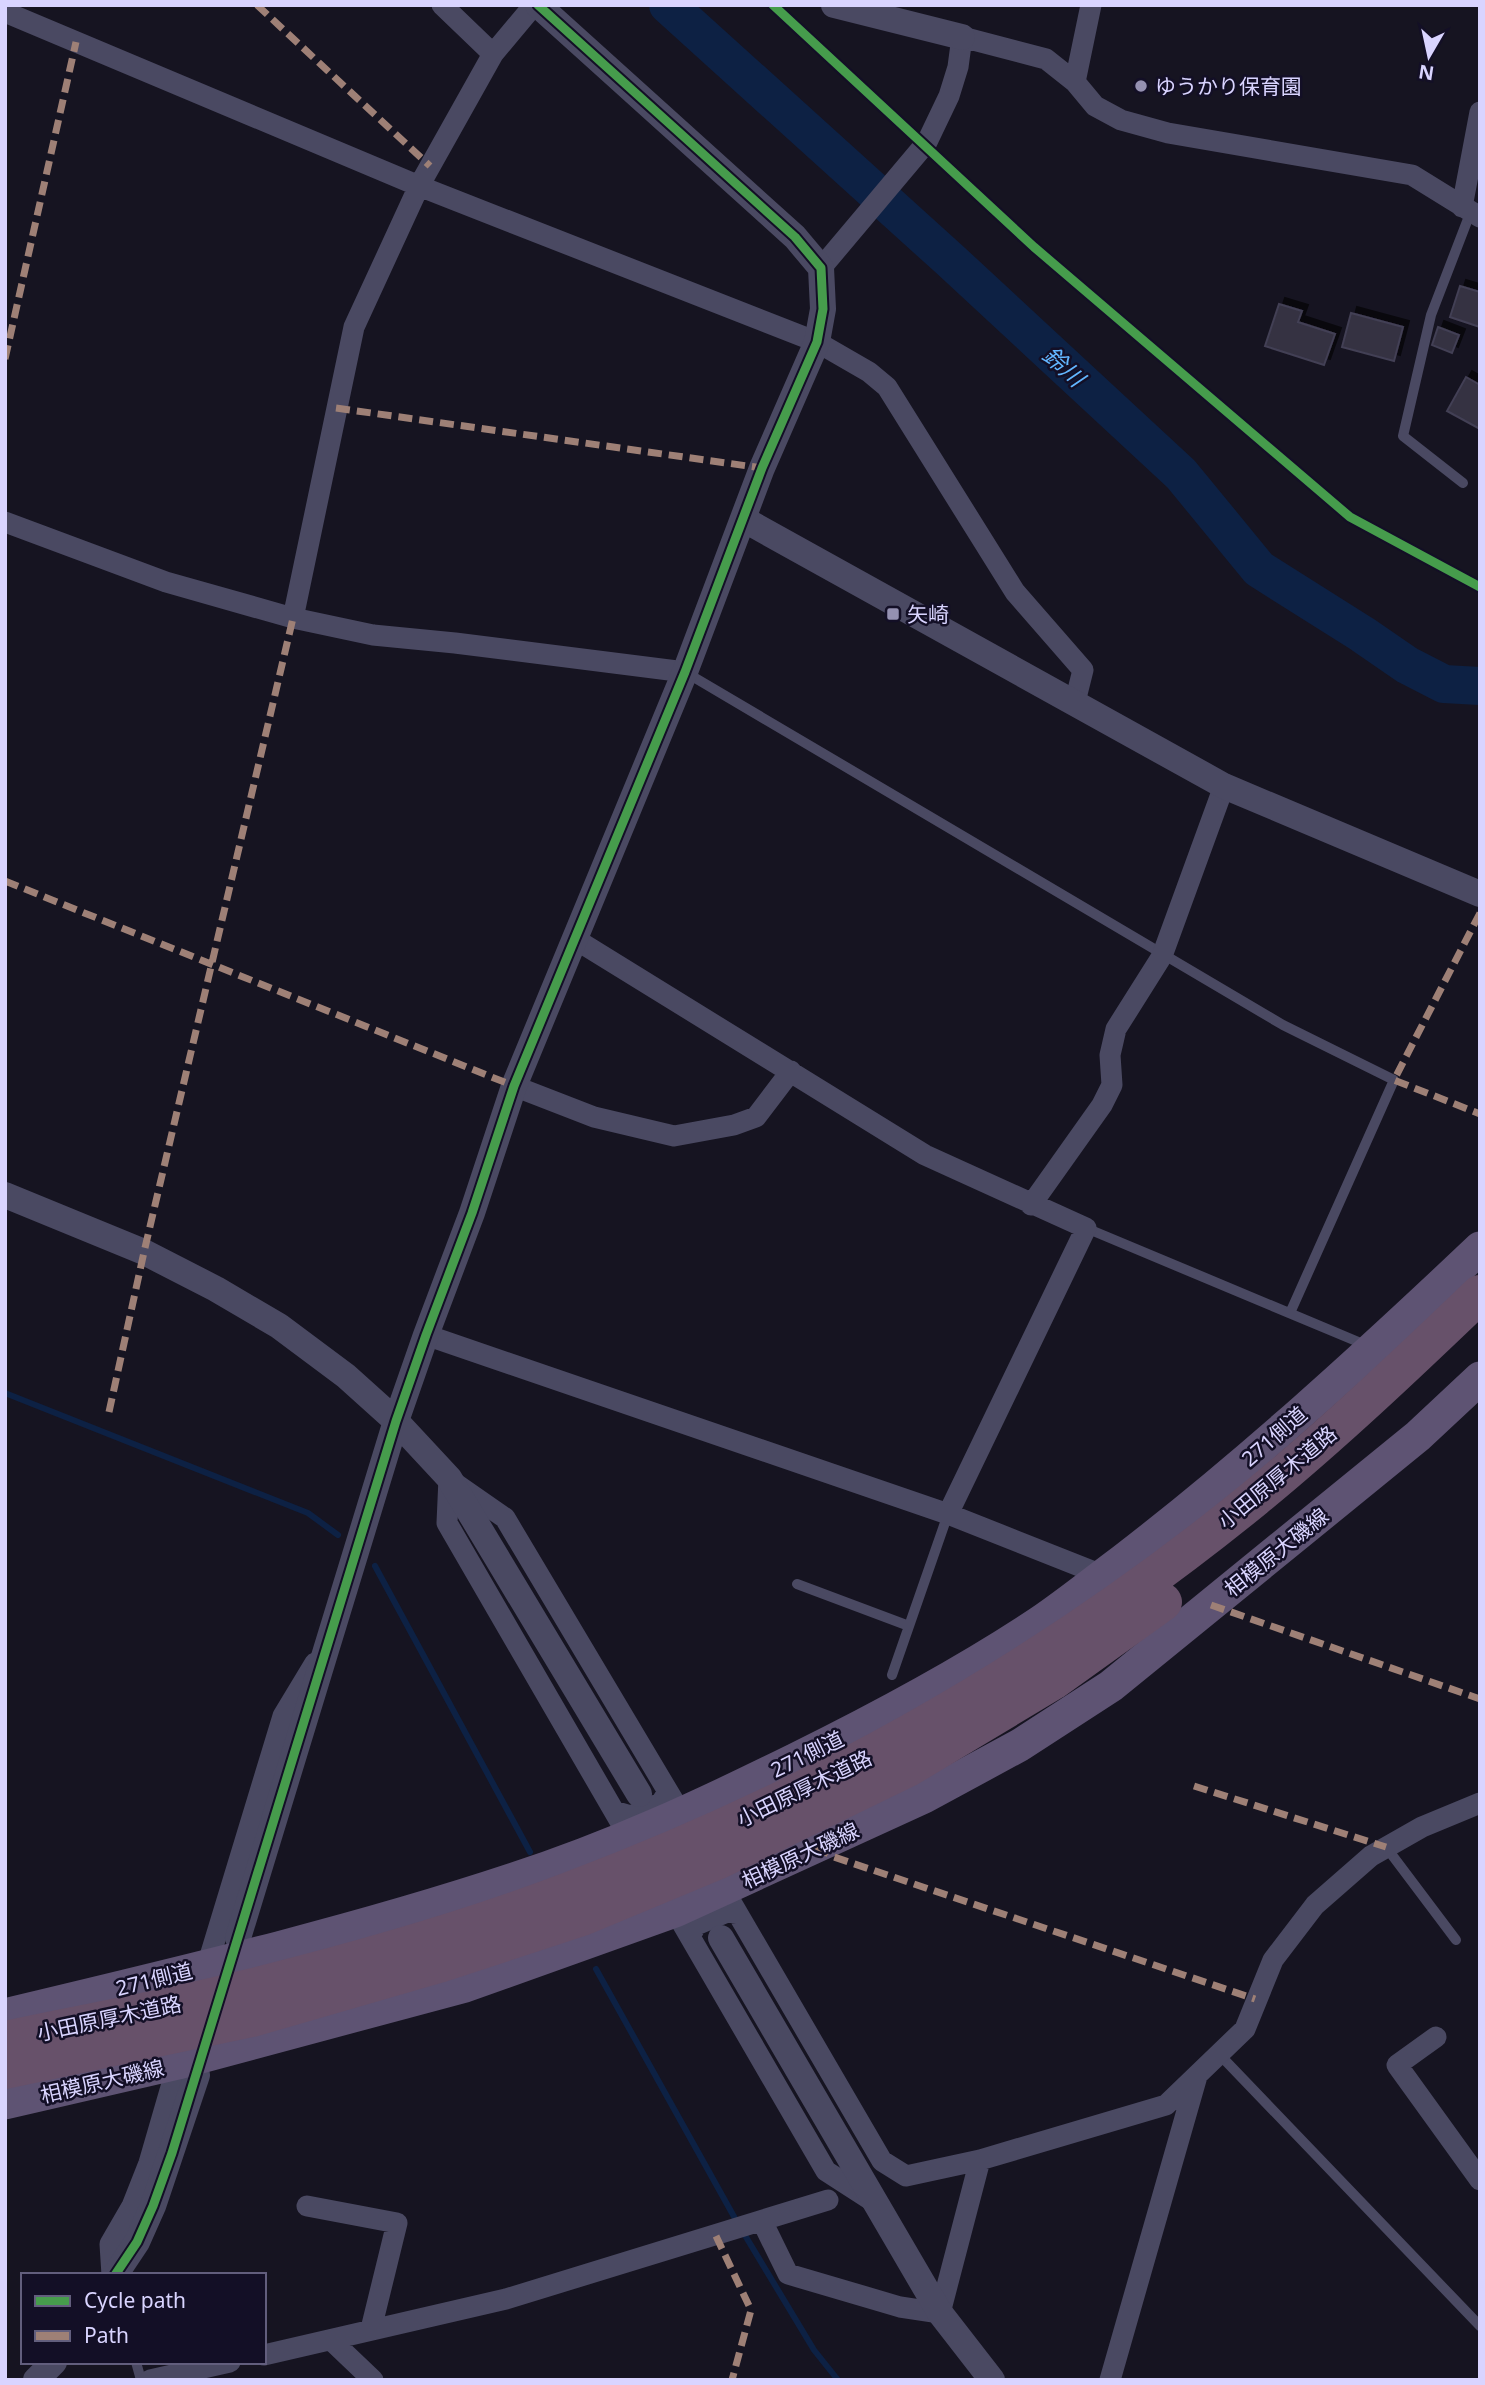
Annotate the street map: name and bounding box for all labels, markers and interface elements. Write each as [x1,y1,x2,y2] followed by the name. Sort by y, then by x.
[1394,21,1464,91] north arrow
[1417,59,1436,87] text: N
[1155,72,1302,100] place label: ゆうかり保育園
[1133,78,1149,94] marker: ゆうかり保育園
[1036,339,1094,395] water label: 鈴川
[907,600,949,628] place label: 矢崎
[885,606,901,622] marker: 矢崎
[1235,1400,1313,1472] street label: 271側道
[1212,1419,1342,1535] street label: 小田原厚木道路
[1218,1501,1334,1603] street label: 相模原大磯線
[766,1724,848,1784] street label: 271側道
[732,1743,876,1833] street label: 小田原厚木道路
[737,1816,863,1894] street label: 相模原大磯線
[113,1956,195,2002] street label: 271側道
[34,1989,184,2047] street label: 小田原厚木道路
[37,2053,167,2109] street label: 相模原大磯線
[21,2273,266,2364] legend
[84,2286,186,2314] text: Cycle path
[84,2321,129,2349] text: Path

